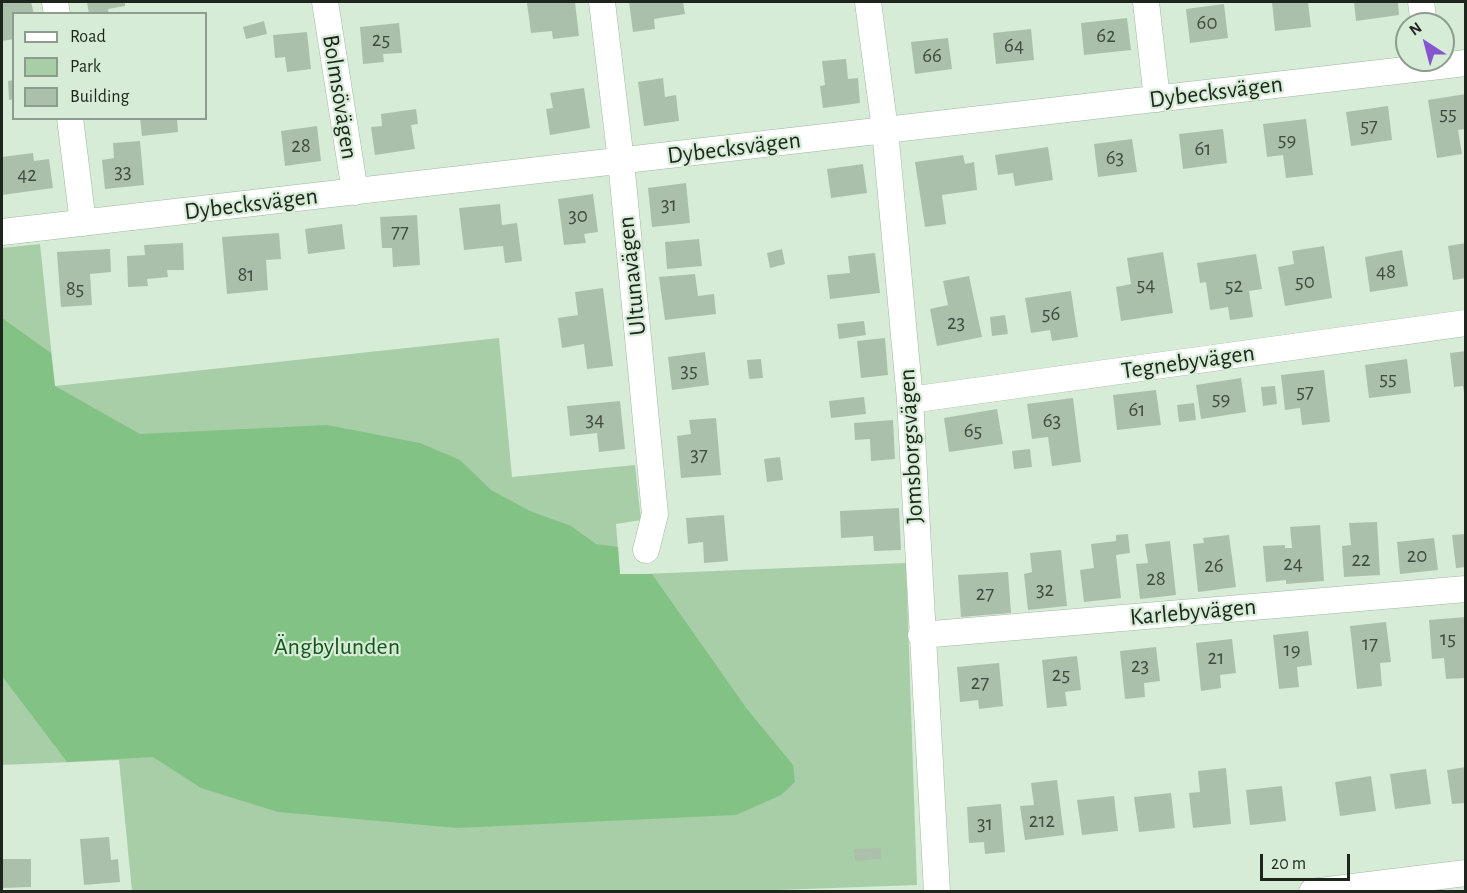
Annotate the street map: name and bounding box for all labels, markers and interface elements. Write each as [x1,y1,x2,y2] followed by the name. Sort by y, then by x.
[1197,10,1217,36] house number: 60
[12,12,207,120] legend
[1395,12,1455,72] north arrow
[1406,19,1425,39] text: N
[1096,23,1116,49] house number: 62
[372,27,390,53] house number: 25
[70,28,106,46] text: Road
[316,33,364,161] street label: Bolmsövägen
[1004,33,1024,59] house number: 64
[922,43,942,69] house number: 66
[70,58,101,76] text: Park
[1148,70,1284,114] street label: Dybecksvägen
[70,88,129,106] text: Building
[1439,101,1457,127] house number: 55
[1360,113,1378,139] house number: 57
[666,126,802,170] street label: Dybecksvägen
[1278,127,1296,153] house number: 59
[291,133,311,159] house number: 28
[1194,136,1212,162] house number: 61
[1106,145,1124,171] house number: 63
[114,159,132,185] house number: 33
[17,162,37,188] house number: 42
[183,182,319,226] street label: Dybecksvägen
[661,192,677,218] house number: 31
[568,203,588,229] house number: 30
[611,215,653,337] street label: Ultunavägen
[391,219,409,245] house number: 77
[1376,259,1396,285] house number: 48
[237,262,255,288] house number: 81
[1295,269,1315,295] house number: 50
[1137,272,1155,298] house number: 54
[1225,273,1243,299] house number: 52
[66,276,84,302] house number: 85
[1042,301,1060,327] house number: 56
[947,310,965,336] house number: 23
[1119,338,1257,386] street label: Tegnebyvägen
[680,358,698,384] house number: 35
[1379,366,1397,392] house number: 55
[893,368,929,524] street label: Jomsborgsvägen
[1296,379,1314,405] house number: 57
[1212,386,1230,412] house number: 59
[1128,397,1146,423] house number: 61
[586,407,604,433] house number: 34
[1043,408,1061,434] house number: 63
[964,418,982,444] house number: 65
[690,442,708,468] house number: 37
[1407,543,1427,569] house number: 20
[1351,547,1371,573] house number: 22
[1283,551,1303,577] house number: 24
[1204,553,1224,579] house number: 26
[1146,566,1166,592] house number: 28
[1036,577,1054,603] house number: 32
[976,581,994,607] house number: 27
[1129,592,1257,632] street label: Karlebyvägen
[1440,626,1456,652] house number: 15
[1362,631,1378,657] house number: 17
[274,633,400,661] park label: Ängbylunden
[1283,637,1301,663] house number: 19
[1208,645,1224,671] house number: 21
[1131,653,1149,679] house number: 23
[1052,662,1070,688] house number: 25
[971,670,989,696] house number: 27
[1029,808,1055,834] house number: 212
[977,811,993,837] house number: 31
[1263,842,1353,880] scale bar
[1271,855,1306,873] text: 20 m

